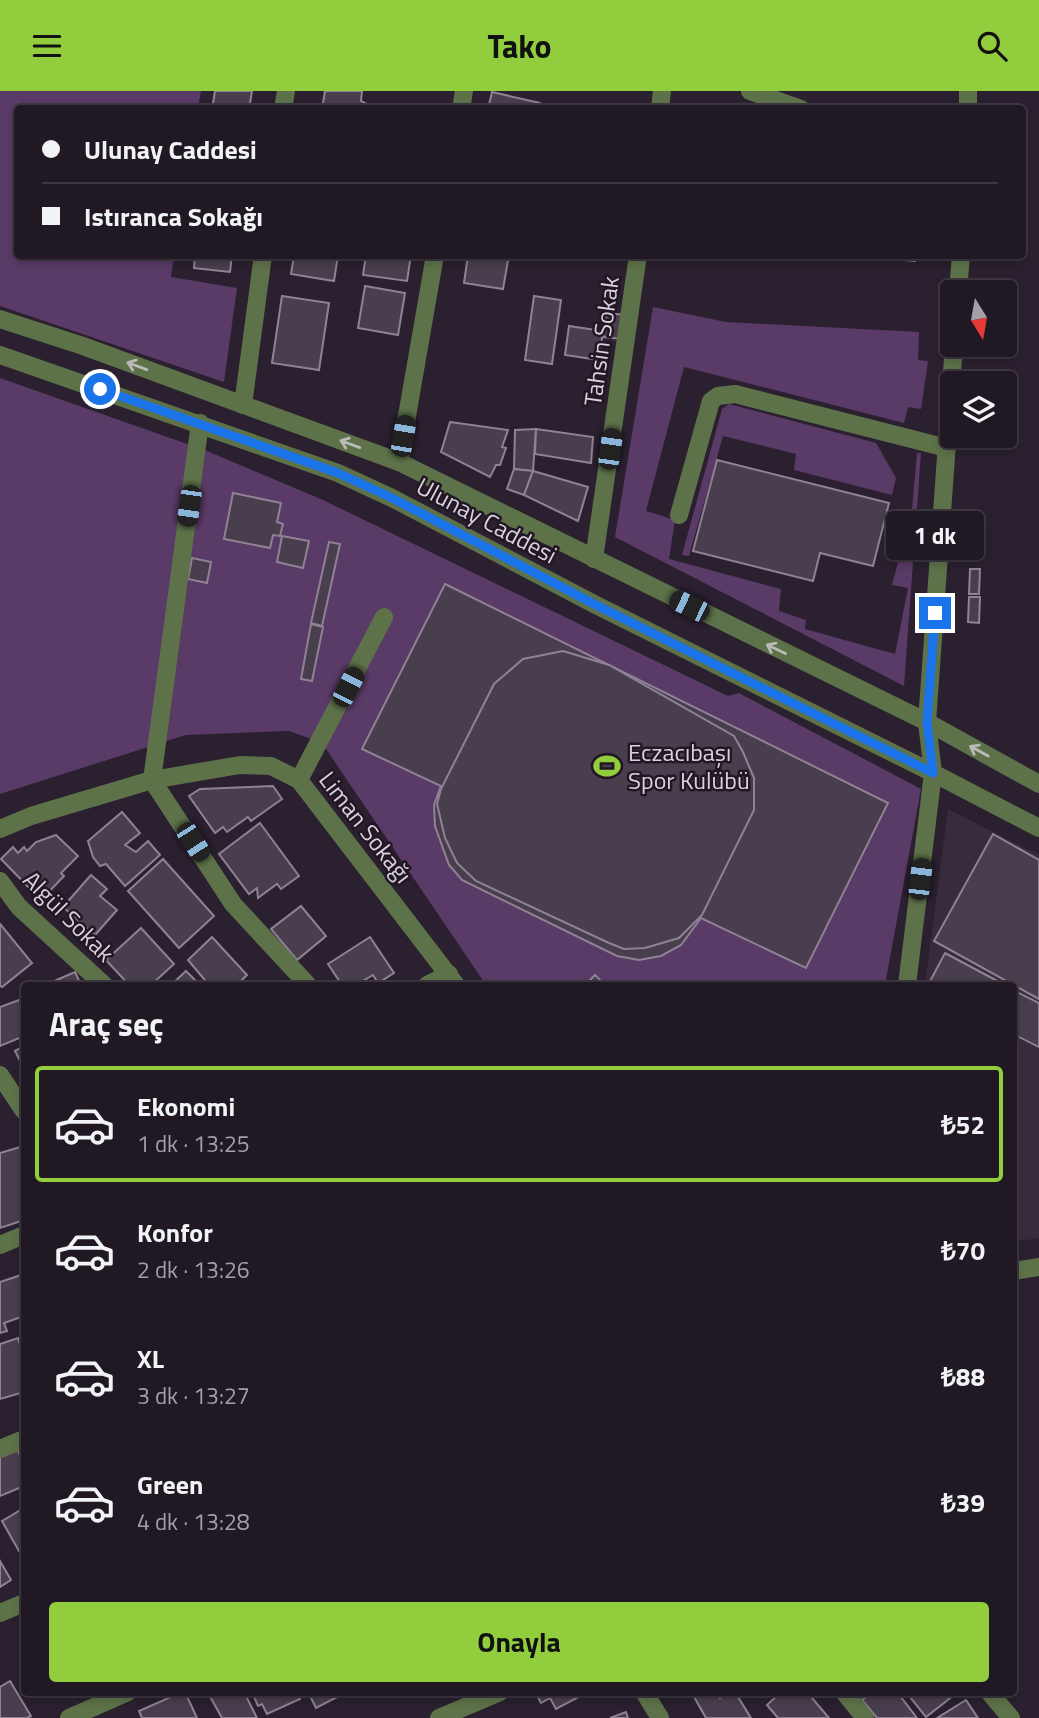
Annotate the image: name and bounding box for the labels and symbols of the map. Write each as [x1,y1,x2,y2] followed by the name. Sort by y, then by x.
[574,273,628,408] street label: Tahsin Sokak
[940,280,1017,357] north arrow
[126,359,148,371] one-way arrow
[84,373,116,405] route start
[390,413,417,459] car
[597,427,624,471] car
[340,437,362,450] one-way arrow
[410,468,564,572] street label: Ulunay Caddesi
[176,484,203,528] car
[886,511,984,561] callout: 1 dk
[666,587,713,625] car
[919,597,951,629] route end
[766,641,787,655] one-way arrow
[330,664,367,710] car
[628,734,750,798] place label: Eczacıbaşı Spor Kulübü
[970,744,990,758] one-way arrow
[592,751,622,781] sports icon: Eczacıbaşı Spor Kulübü
[311,763,421,891] street label: Liman Sokağı
[173,819,214,865] car
[908,857,933,901] car
[15,862,123,970] street label: Algül Sokak

